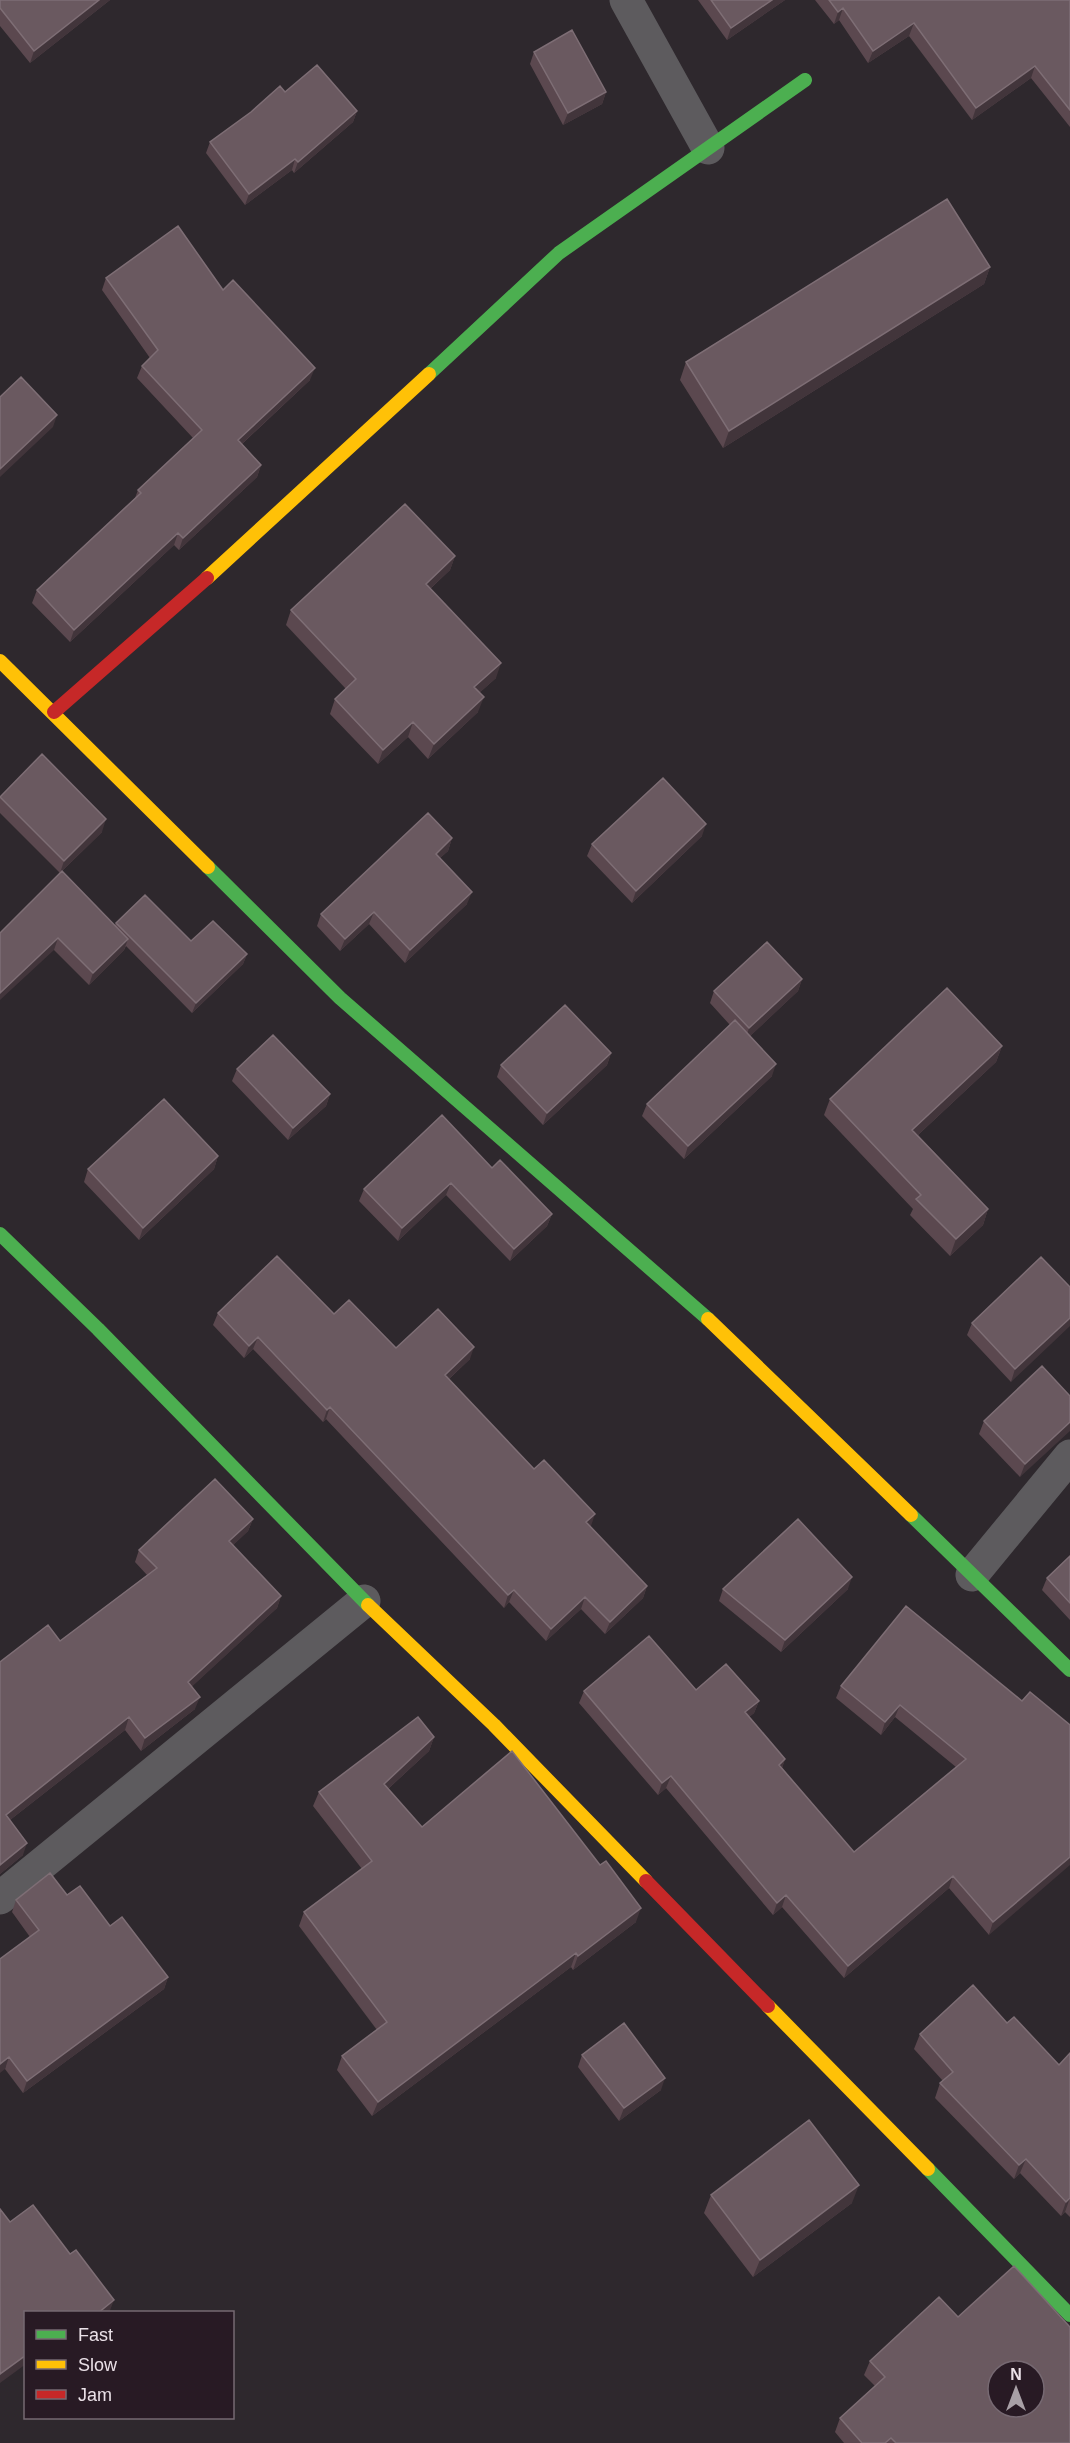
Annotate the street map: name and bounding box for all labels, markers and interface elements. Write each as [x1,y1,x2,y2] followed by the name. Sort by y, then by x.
[24,2311,234,2419] legend
[78,2325,113,2345] text: Fast
[78,2355,118,2375] text: Slow
[986,2359,1046,2419] north arrow
[1010,2366,1022,2383] text: N
[78,2385,112,2405] text: Jam

